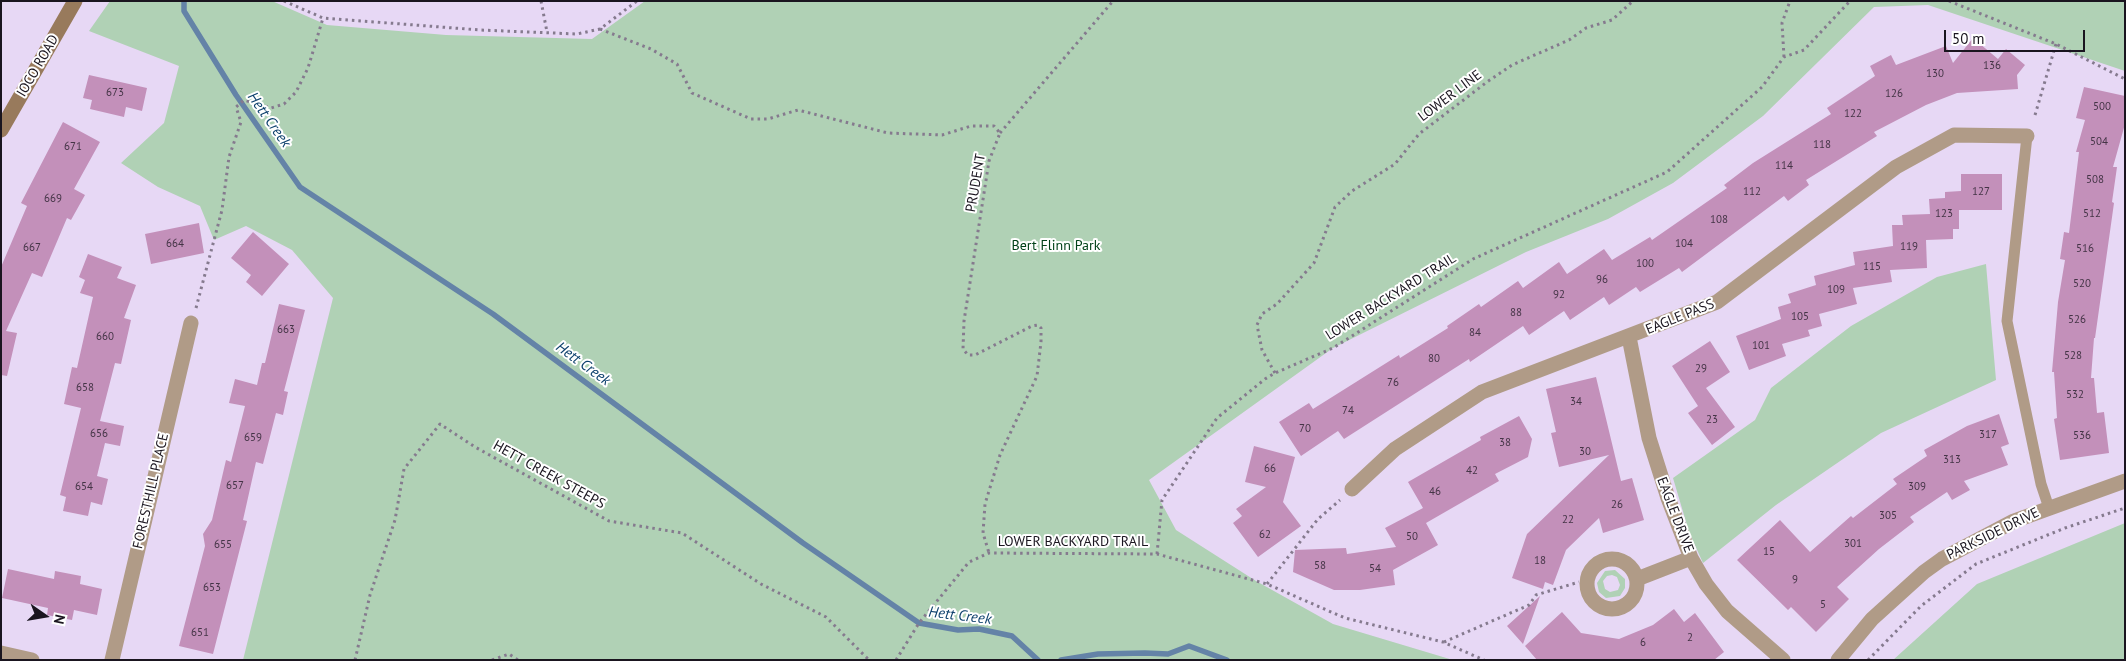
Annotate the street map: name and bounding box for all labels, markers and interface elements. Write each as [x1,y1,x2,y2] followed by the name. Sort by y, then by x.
[1946,20,2087,52] scale bar
[1952,29,1985,48] text: 50 m
[14,32,62,100] street label: IOCO ROAD
[1983,59,2001,73] house number: 136
[1415,67,1485,125] street label: LOWER LINE
[1926,67,1944,81] house number: 130
[106,86,124,100] house number: 673
[1885,87,1903,101] house number: 126
[243,89,295,151] water label: Hett Creek
[2093,100,2111,114] house number: 500
[1844,107,1862,121] house number: 122
[2090,135,2108,149] house number: 504
[1813,138,1831,152] house number: 118
[64,140,82,154] house number: 671
[963,152,989,214] street label: PRUDENT
[1775,159,1793,173] house number: 114
[2086,173,2104,187] house number: 508
[1743,185,1761,199] house number: 112
[1972,185,1990,199] house number: 127
[44,192,62,206] house number: 669
[1935,207,1953,221] house number: 123
[2083,207,2101,221] house number: 512
[1710,213,1728,227] house number: 108
[166,237,184,251] house number: 664
[1675,237,1693,251] house number: 104
[1012,238,1100,254] park label: Bert Flinn Park
[1900,240,1918,254] house number: 119
[23,241,41,255] house number: 667
[2076,242,2094,256] house number: 516
[1323,250,1459,344] street label: LOWER BACKYARD TRAIL
[1636,257,1654,271] house number: 100
[1863,260,1881,274] house number: 115
[1596,273,1608,287] house number: 96
[2073,277,2091,291] house number: 520
[1827,283,1845,297] house number: 109
[1553,288,1565,302] house number: 92
[1643,296,1717,338] street label: EAGLE PASS
[1510,306,1522,320] house number: 88
[1791,310,1809,324] house number: 105
[2068,313,2086,327] house number: 526
[277,323,295,337] house number: 663
[1469,326,1481,340] house number: 84
[96,330,114,344] house number: 660
[552,338,614,390] water label: Hett Creek
[1752,339,1770,353] house number: 101
[2064,349,2082,363] house number: 528
[1428,352,1440,366] house number: 80
[1695,362,1707,376] house number: 29
[1387,376,1399,390] house number: 76
[76,381,94,395] house number: 658
[2066,388,2084,402] house number: 532
[1570,395,1582,409] house number: 34
[1342,404,1354,418] house number: 74
[1706,413,1718,427] house number: 23
[1299,422,1311,436] house number: 70
[90,427,108,441] house number: 656
[1979,428,1997,442] house number: 317
[2073,429,2091,443] house number: 536
[244,431,262,445] house number: 659
[130,432,172,550] street label: FORESTHILL PLACE
[1499,436,1511,450] house number: 38
[490,437,608,513] street label: HETT CREEK STEEPS
[1579,445,1591,459] house number: 30
[1943,453,1961,467] house number: 313
[1264,462,1276,476] house number: 66
[1466,464,1478,478] house number: 42
[1653,475,1697,555] street label: EAGLE DRIVE
[226,479,244,493] house number: 657
[75,480,93,494] house number: 654
[1908,480,1926,494] house number: 309
[1429,485,1441,499] house number: 46
[1611,498,1623,512] house number: 26
[1944,504,2042,564] street label: PARKSIDE DRIVE
[1879,509,1897,523] house number: 305
[1562,513,1574,527] house number: 22
[1259,528,1271,542] house number: 62
[1406,530,1418,544] house number: 50
[998,534,1148,550] street label: LOWER BACKYARD TRAIL
[1844,537,1862,551] house number: 301
[214,538,232,552] house number: 655
[1763,545,1775,559] house number: 15
[1534,554,1546,568] house number: 18
[1314,559,1326,573] house number: 58
[1369,562,1381,576] house number: 54
[1792,573,1798,587] house number: 9
[203,581,221,595] house number: 653
[20,591,70,641] north arrow
[1820,598,1826,612] house number: 5
[928,603,992,629] water label: Hett Creek
[50,613,69,626] text: N
[191,626,209,640] house number: 651
[1687,631,1693,645] house number: 2
[1640,636,1646,650] house number: 6

